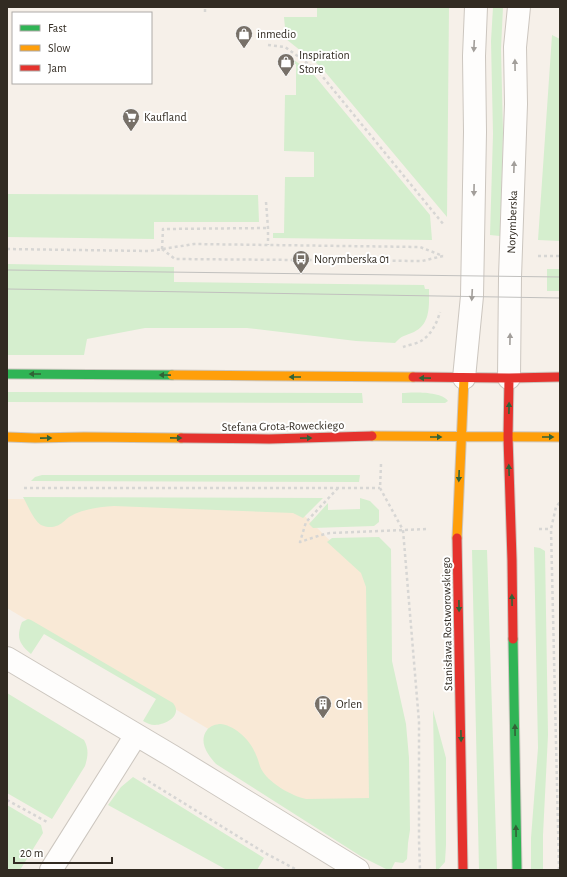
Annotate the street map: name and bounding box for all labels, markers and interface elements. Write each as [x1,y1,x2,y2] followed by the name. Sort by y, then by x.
[12,12,152,84] legend
[48,22,67,34] text: Fast
[234,24,254,49] shop icon: inmedio
[257,28,296,40] place label: inmedio
[471,40,478,52] one-way arrow
[48,42,70,54] text: Slow
[299,49,350,75] place label: Inspiration Store
[276,52,296,77] shop icon: Inspiration Store
[512,59,519,71] one-way arrow
[48,62,67,74] text: Jam
[121,107,141,132] supermarket icon: Kaufland
[144,111,187,123] place label: Kaufland
[511,160,517,173] one-way arrow
[471,184,477,197] one-way arrow
[505,190,520,254] street label: Norymberska
[291,249,311,274] bus stop icon: Norymberska 01
[314,253,390,266] place label: Norymberska 01
[468,289,475,301] one-way arrow
[507,332,513,345] one-way arrow
[28,371,41,377] one-way arrow
[159,371,171,378] one-way arrow
[289,373,301,380] one-way arrow
[419,374,431,381] one-way arrow
[506,401,512,414] one-way arrow
[222,419,344,433] street label: Stefana Grota-Roweckiego
[40,434,52,441] one-way arrow
[430,434,443,440] one-way arrow
[542,434,555,440] one-way arrow
[170,435,183,441] one-way arrow
[300,435,313,441] one-way arrow
[506,464,513,476] one-way arrow
[456,470,462,483] one-way arrow
[440,557,454,691] street label: Stanisława Rostworowskiego
[509,594,516,606] one-way arrow
[456,600,462,613] one-way arrow
[313,694,333,719] building icon: Orlen
[336,698,362,710] place label: Orlen
[512,723,518,736] one-way arrow
[458,730,464,743] one-way arrow
[513,824,519,837] one-way arrow
[14,839,112,865] scale bar
[20,847,43,859] text: 20 m

